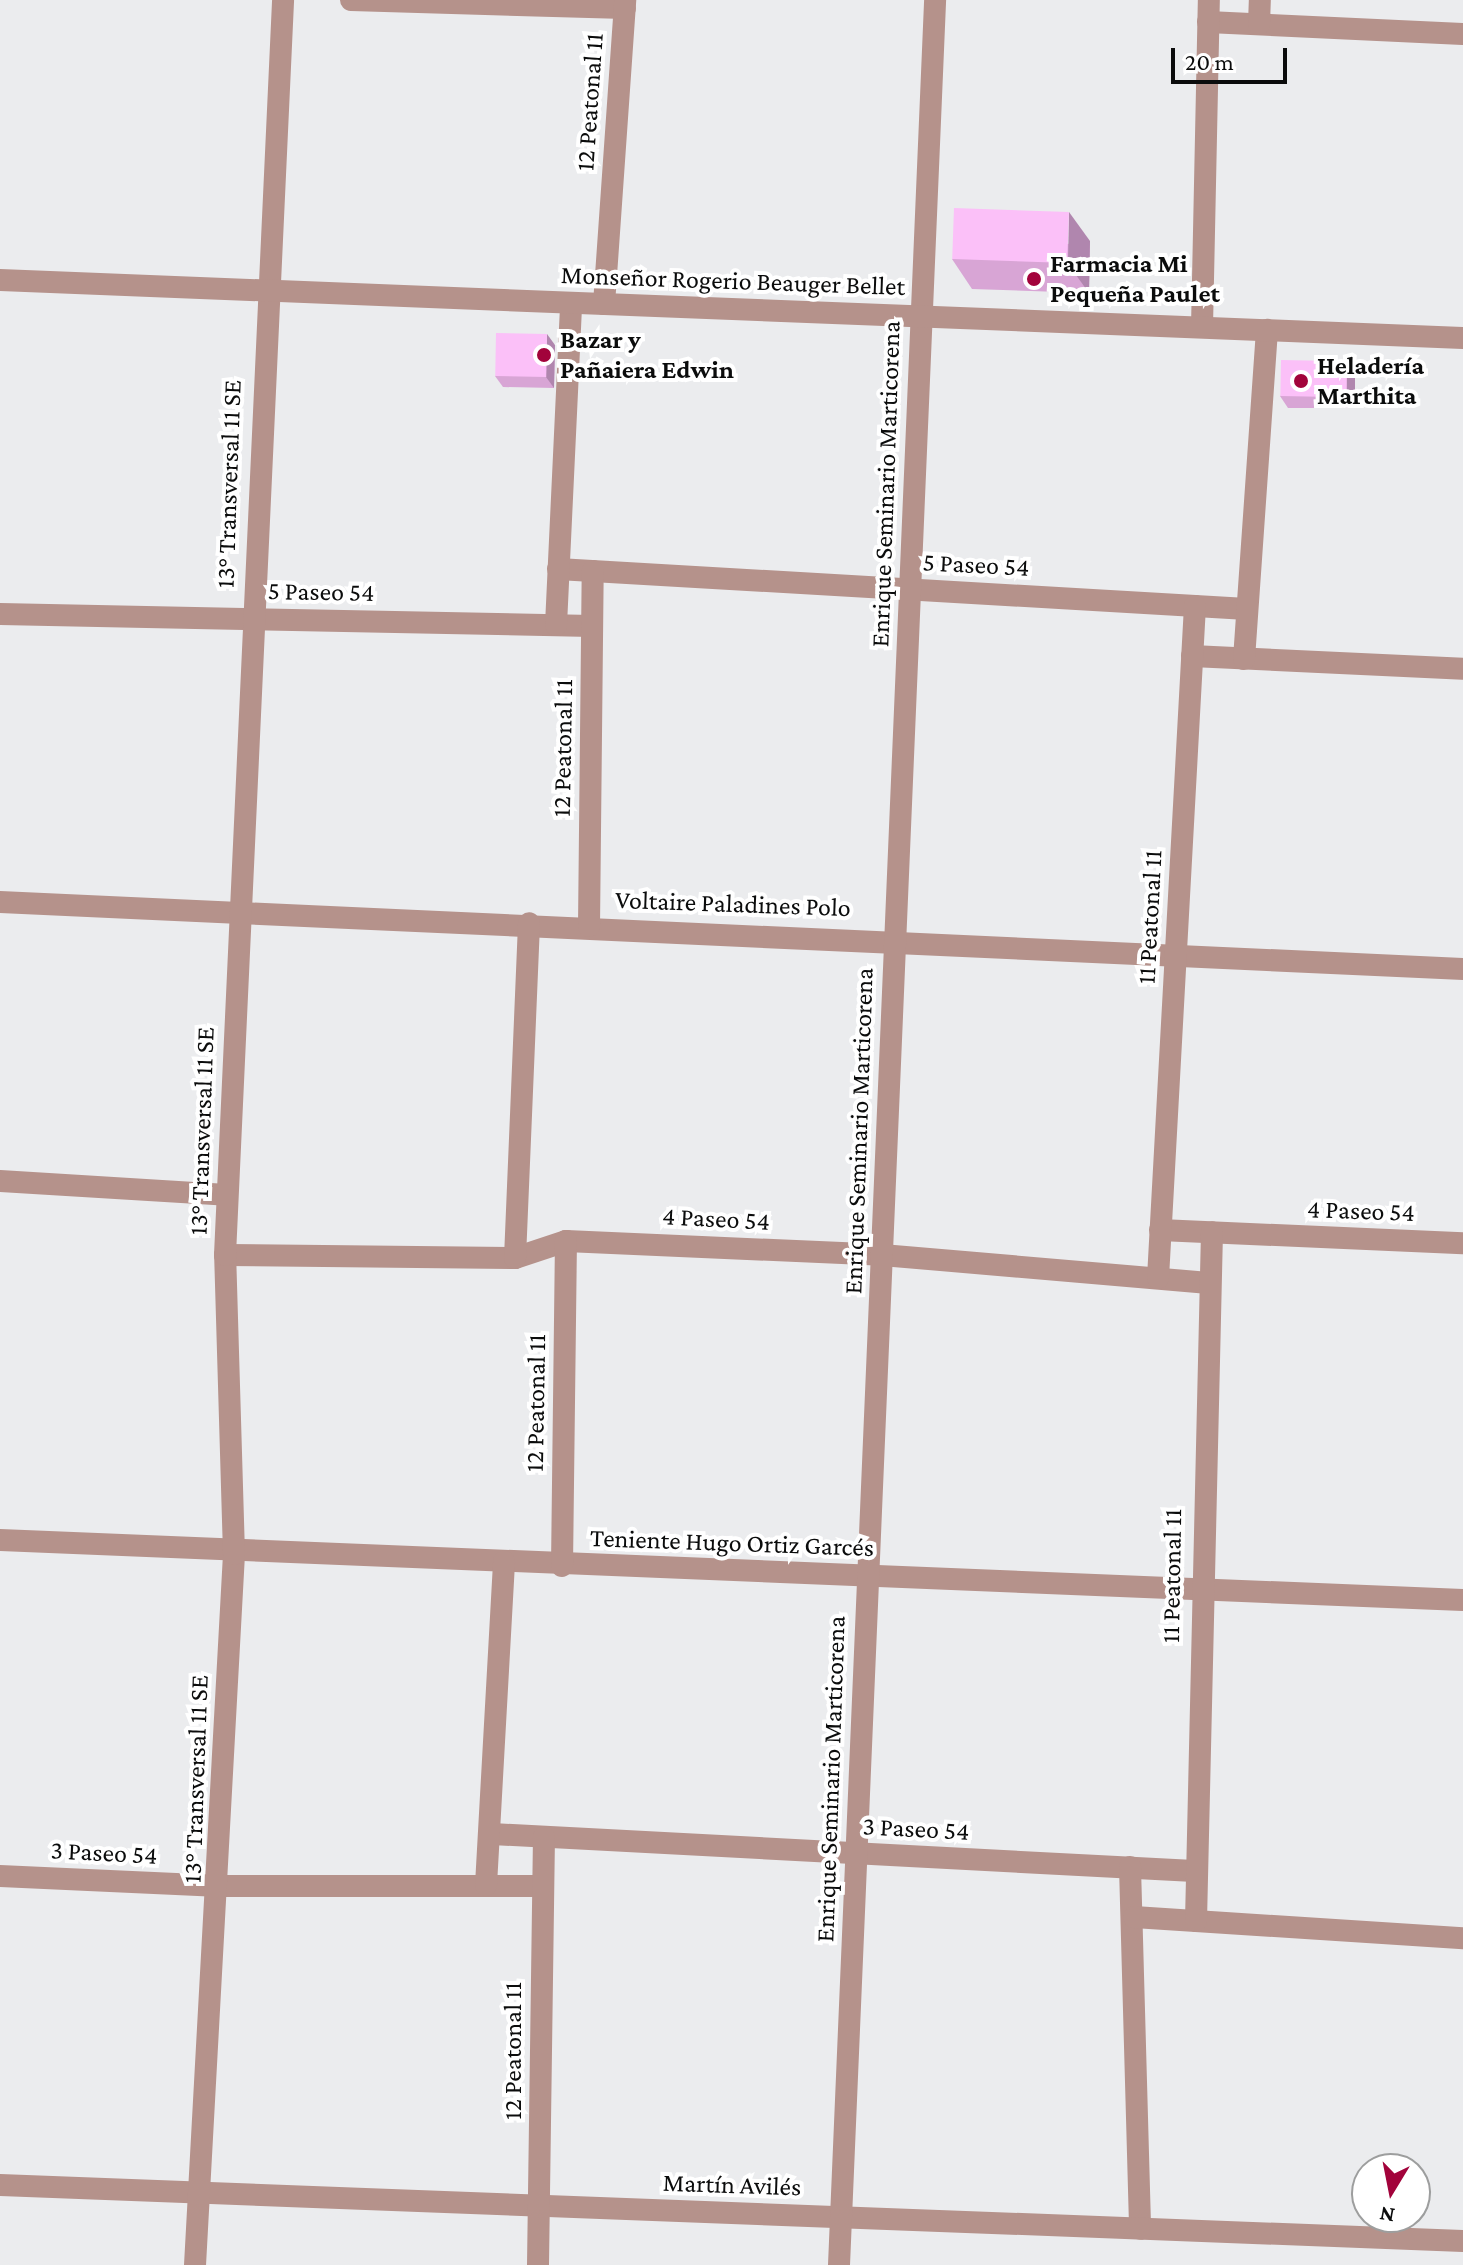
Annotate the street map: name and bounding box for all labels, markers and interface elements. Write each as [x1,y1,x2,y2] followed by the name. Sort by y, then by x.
[570,32,610,172] street label: 12 Peatonal 11
[1175,32,1291,82] scale bar
[1185,48,1234,75] text: 20 m
[1050,248,1220,310] place label: Farmacia Mi Pequeña Paulet
[560,259,906,303] street label: Monseñor Rogerio Beauger Bellet
[1025,270,1043,288] marker: Farmacia Mi Pequeña Paulet
[865,320,907,648] street label: Enrique Seminario Marticorena
[560,324,734,386] place label: Bazar y Pañaiera Edwin
[535,346,553,364] marker: Bazar y Pañaiera Edwin
[1317,350,1424,412] place label: Heladería Marthita
[1292,372,1310,390] marker: Heladería Marthita
[210,379,248,589] street label: 13° Transversal 11 SE
[922,547,1030,583] street label: 5 Paseo 54
[267,575,375,609] street label: 5 Paseo 54
[546,679,580,817] street label: 12 Peatonal 11
[1131,849,1169,985] street label: 11 Peatonal 11
[615,884,851,924] street label: Voltaire Paladines Polo
[838,967,880,1295] street label: Enrique Seminario Marticorena
[183,1026,221,1236] street label: 13° Transversal 11 SE
[1307,1194,1415,1228] street label: 4 Paseo 54
[661,1201,771,1237] street label: 4 Paseo 54
[519,1334,553,1472] street label: 12 Peatonal 11
[1155,1509,1189,1643] street label: 11 Peatonal 11
[590,1522,874,1564] street label: Teniente Hugo Ortiz Garcés
[810,1615,852,1943] street label: Enrique Seminario Marticorena
[177,1674,215,1884] street label: 13° Transversal 11 SE
[862,1811,970,1847] street label: 3 Paseo 54
[50,1835,158,1871] street label: 3 Paseo 54
[497,1982,529,2120] street label: 12 Peatonal 11
[1351,2153,1431,2233] north arrow
[662,2167,802,2203] street label: Martín Avilés
[1378,2202,1397,2229] text: N

